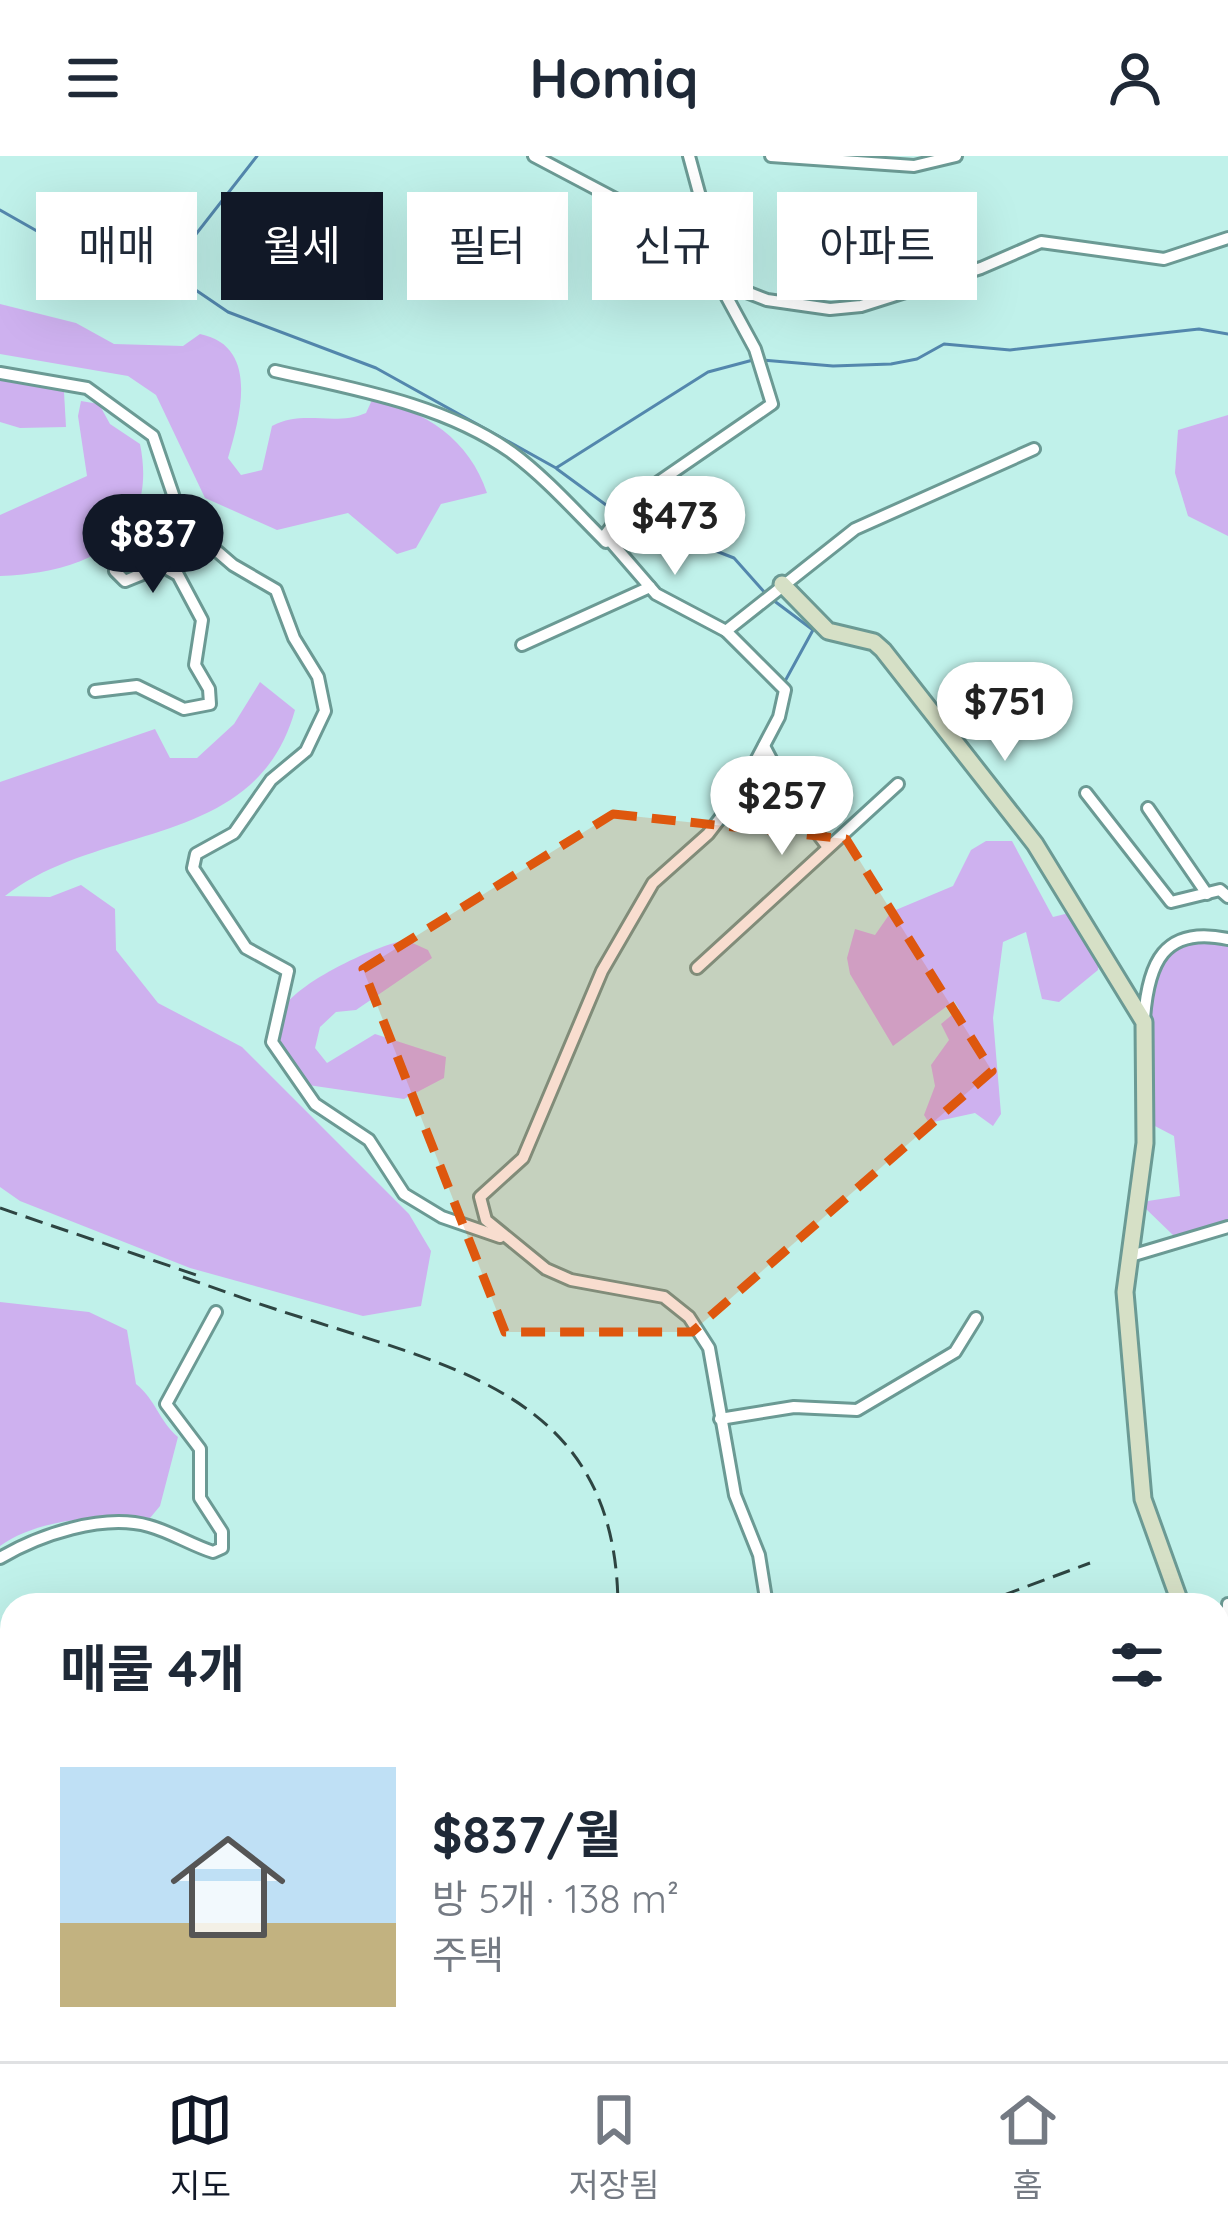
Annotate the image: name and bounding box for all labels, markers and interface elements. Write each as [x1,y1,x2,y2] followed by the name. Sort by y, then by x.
[530,44,698,112] text: Homiq
[60,45,126,111] icon: menu
[1102,45,1168,111] icon: person
[36,192,197,300] chip: 매매
[221,192,383,300] chip: 월세
[407,192,568,300] chip: 필터
[592,192,753,300] chip: 신규
[777,192,977,300] chip: 아파트
[604,476,746,578] pin: $473
[631,490,719,539] text: $473
[82,494,224,596] pin: $837
[109,508,197,557] text: $837
[934,662,1076,764] pin: $751
[964,676,1046,725] text: $751
[711,756,853,858] pin: $257
[737,770,827,819] text: $257
[1104,1632,1170,1698] icon: filters
[60,1636,245,1700] text: 매물 4개
[432,1802,622,1866] text: $837/월
[156,1815,300,1959] icon: home
[432,1874,679,1923] text: 방 5개 · 138 m²
[432,1930,504,1979] text: 주택
[167,2087,233,2207] tab: 지도
[568,2087,660,2207] tab: 저장됨
[995,2087,1061,2207] tab: 홈

